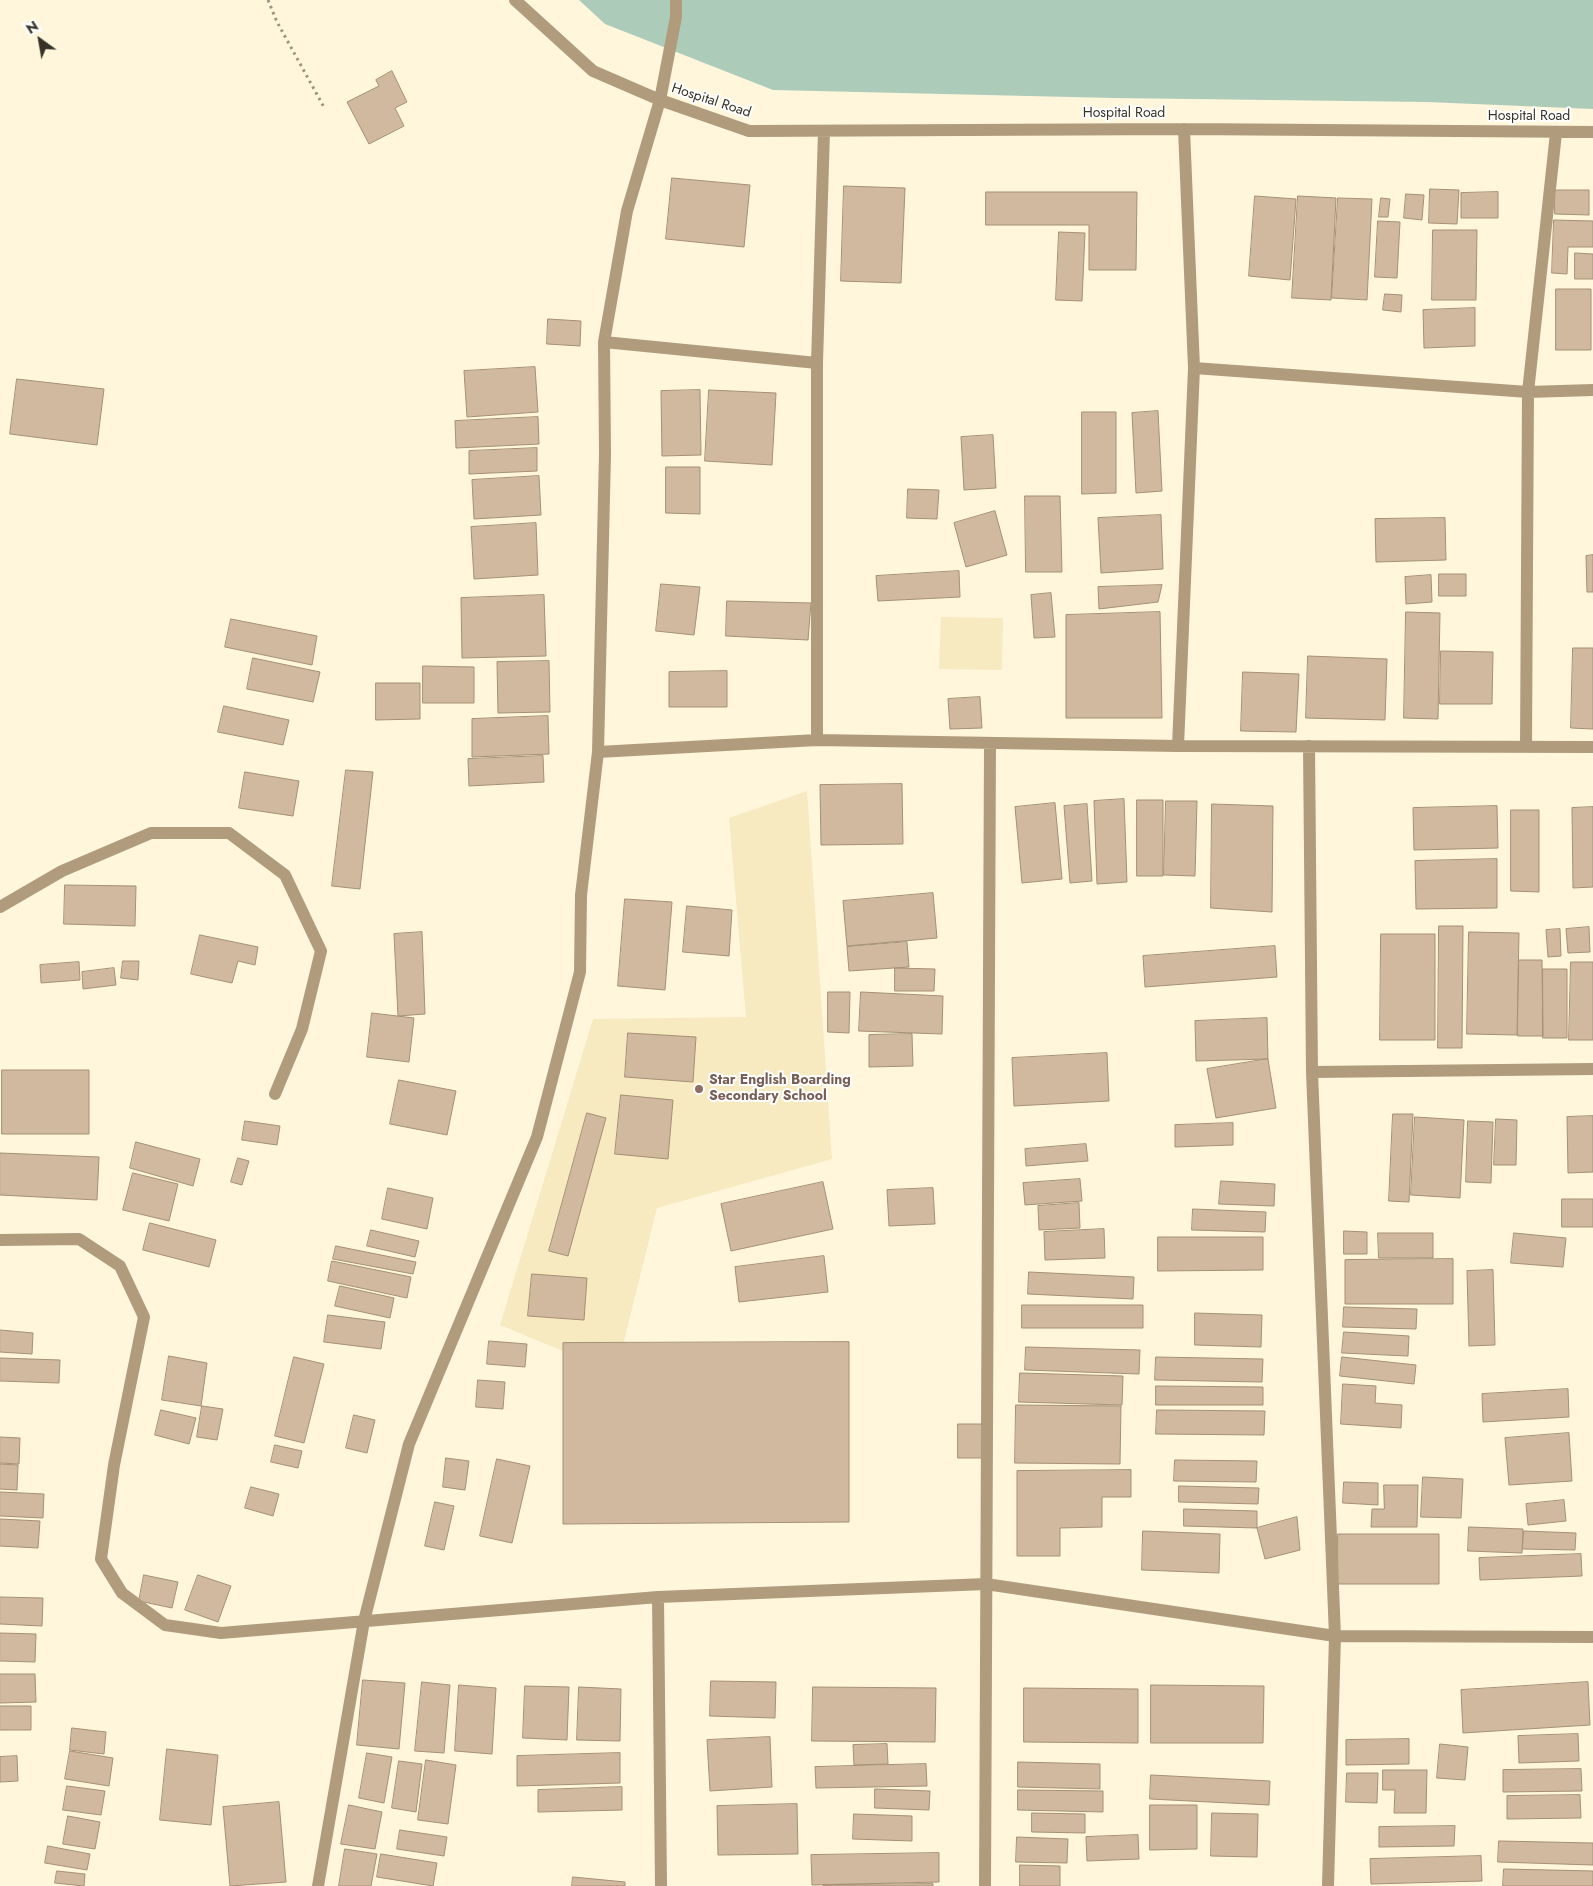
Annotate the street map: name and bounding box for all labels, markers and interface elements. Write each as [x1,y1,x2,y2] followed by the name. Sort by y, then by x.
[15,15,65,65] north arrow
[22,16,42,39] text: N
[669,80,753,122] street label: Hospital Road
[1083,106,1165,122] street label: Hospital Road
[1488,109,1570,125] street label: Hospital Road
[709,1073,851,1106] place label: Star English Boarding Secondary School
[693,1083,705,1095] marker: Star English Boarding Secondary School

